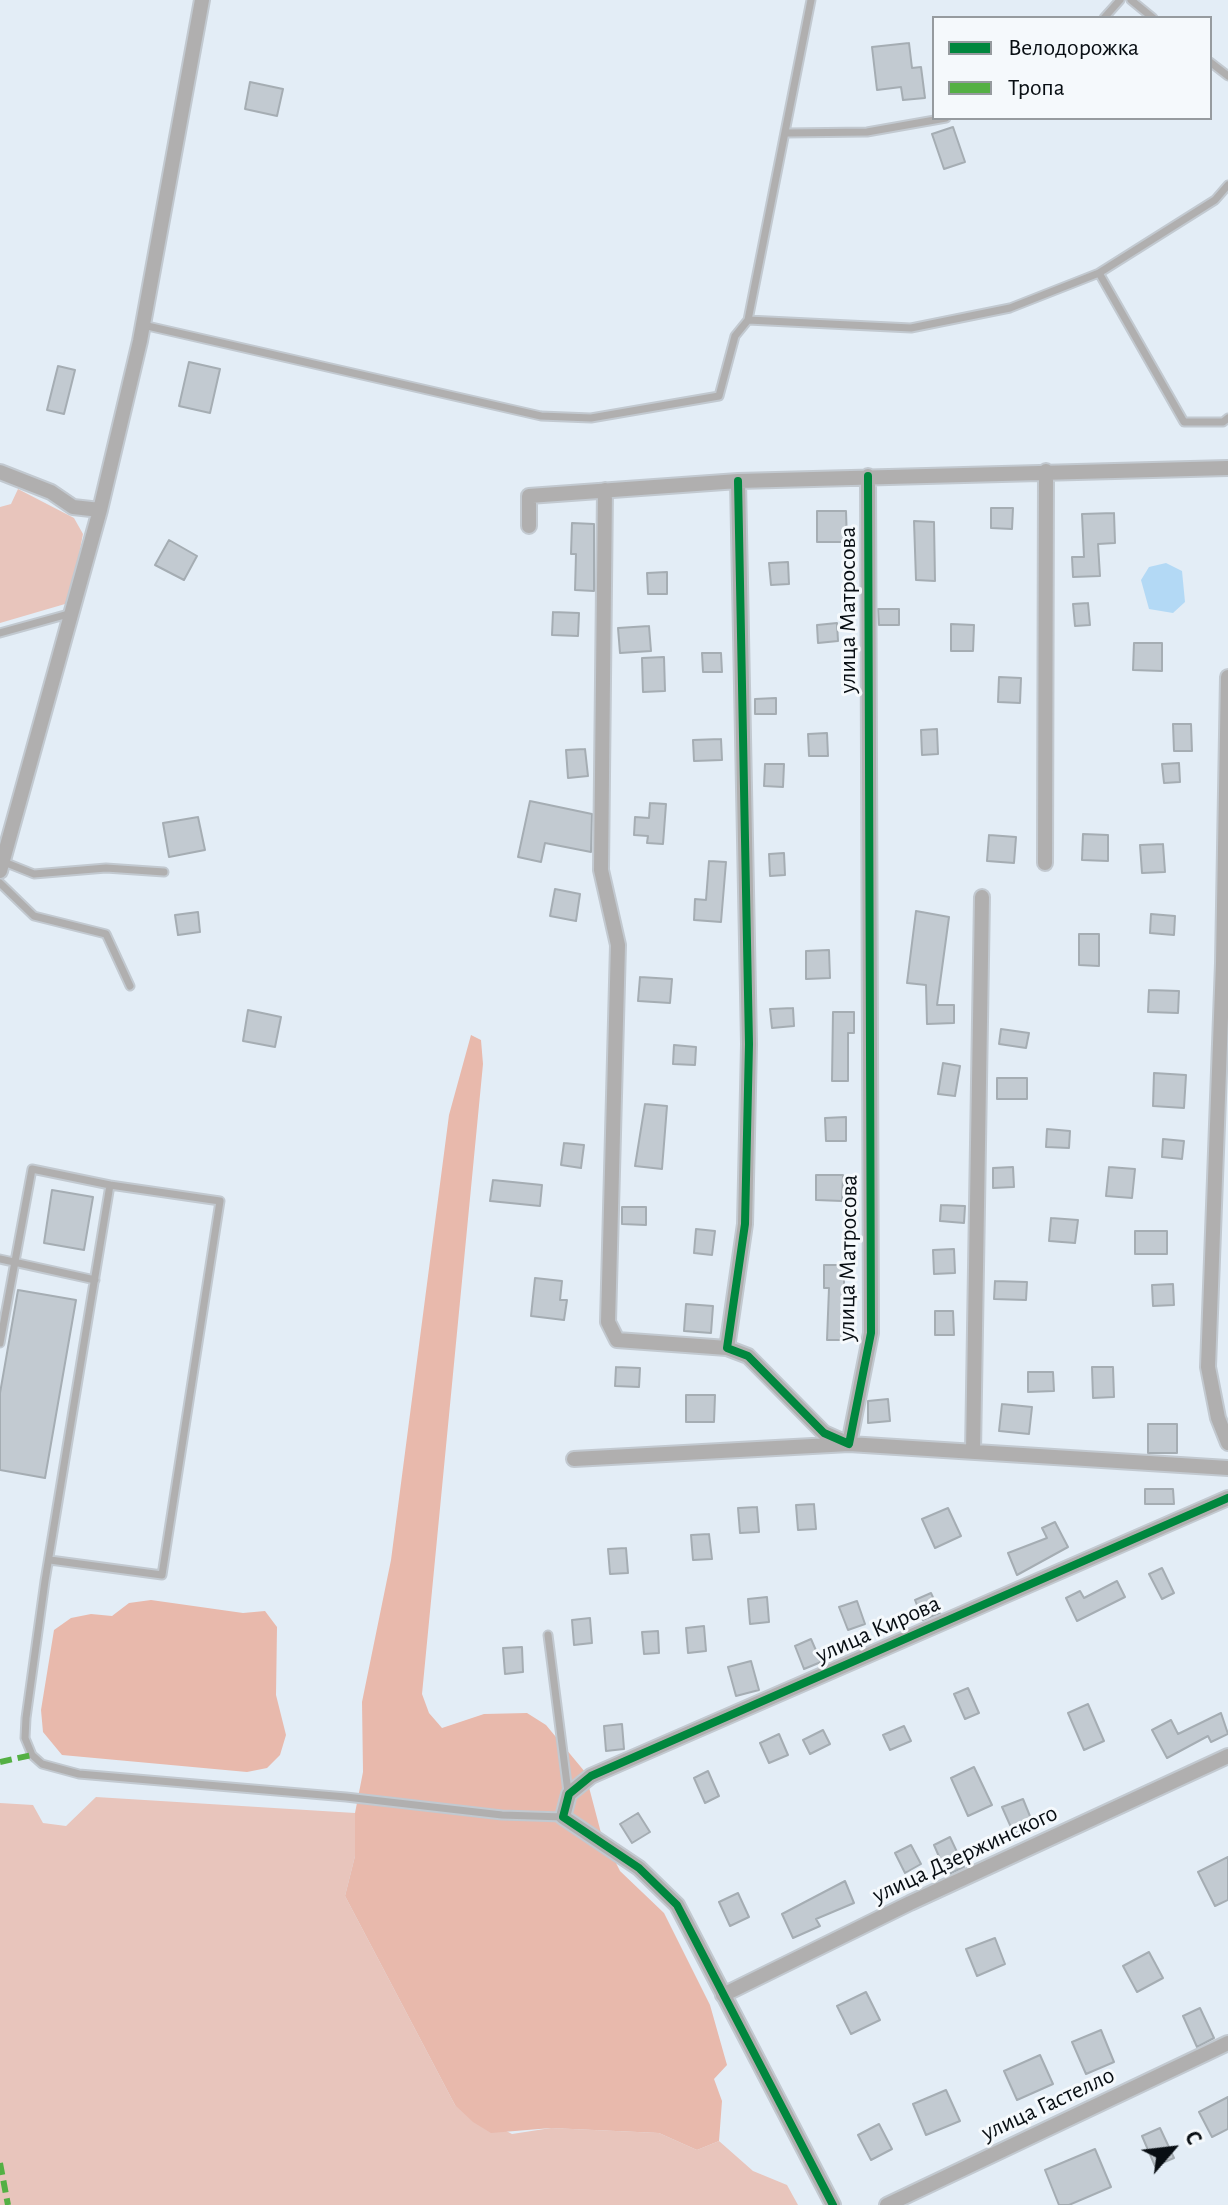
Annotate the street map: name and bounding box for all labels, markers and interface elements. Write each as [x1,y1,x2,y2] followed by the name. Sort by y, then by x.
[932,16,1212,120] legend
[1008,36,1139,60] text: Велодорожка
[1008,76,1065,100] text: Тропа
[834,527,862,693] street label: улица Матросова
[832,1174,864,1342] street label: улица Матросова
[811,1589,945,1669] street label: улица Кирова
[868,1799,1062,1909] street label: улица Дзержинского
[977,2061,1119,2147] street label: улица Гастелло
[1132,2109,1212,2189] north arrow
[1181,2127,1206,2148] text: С

